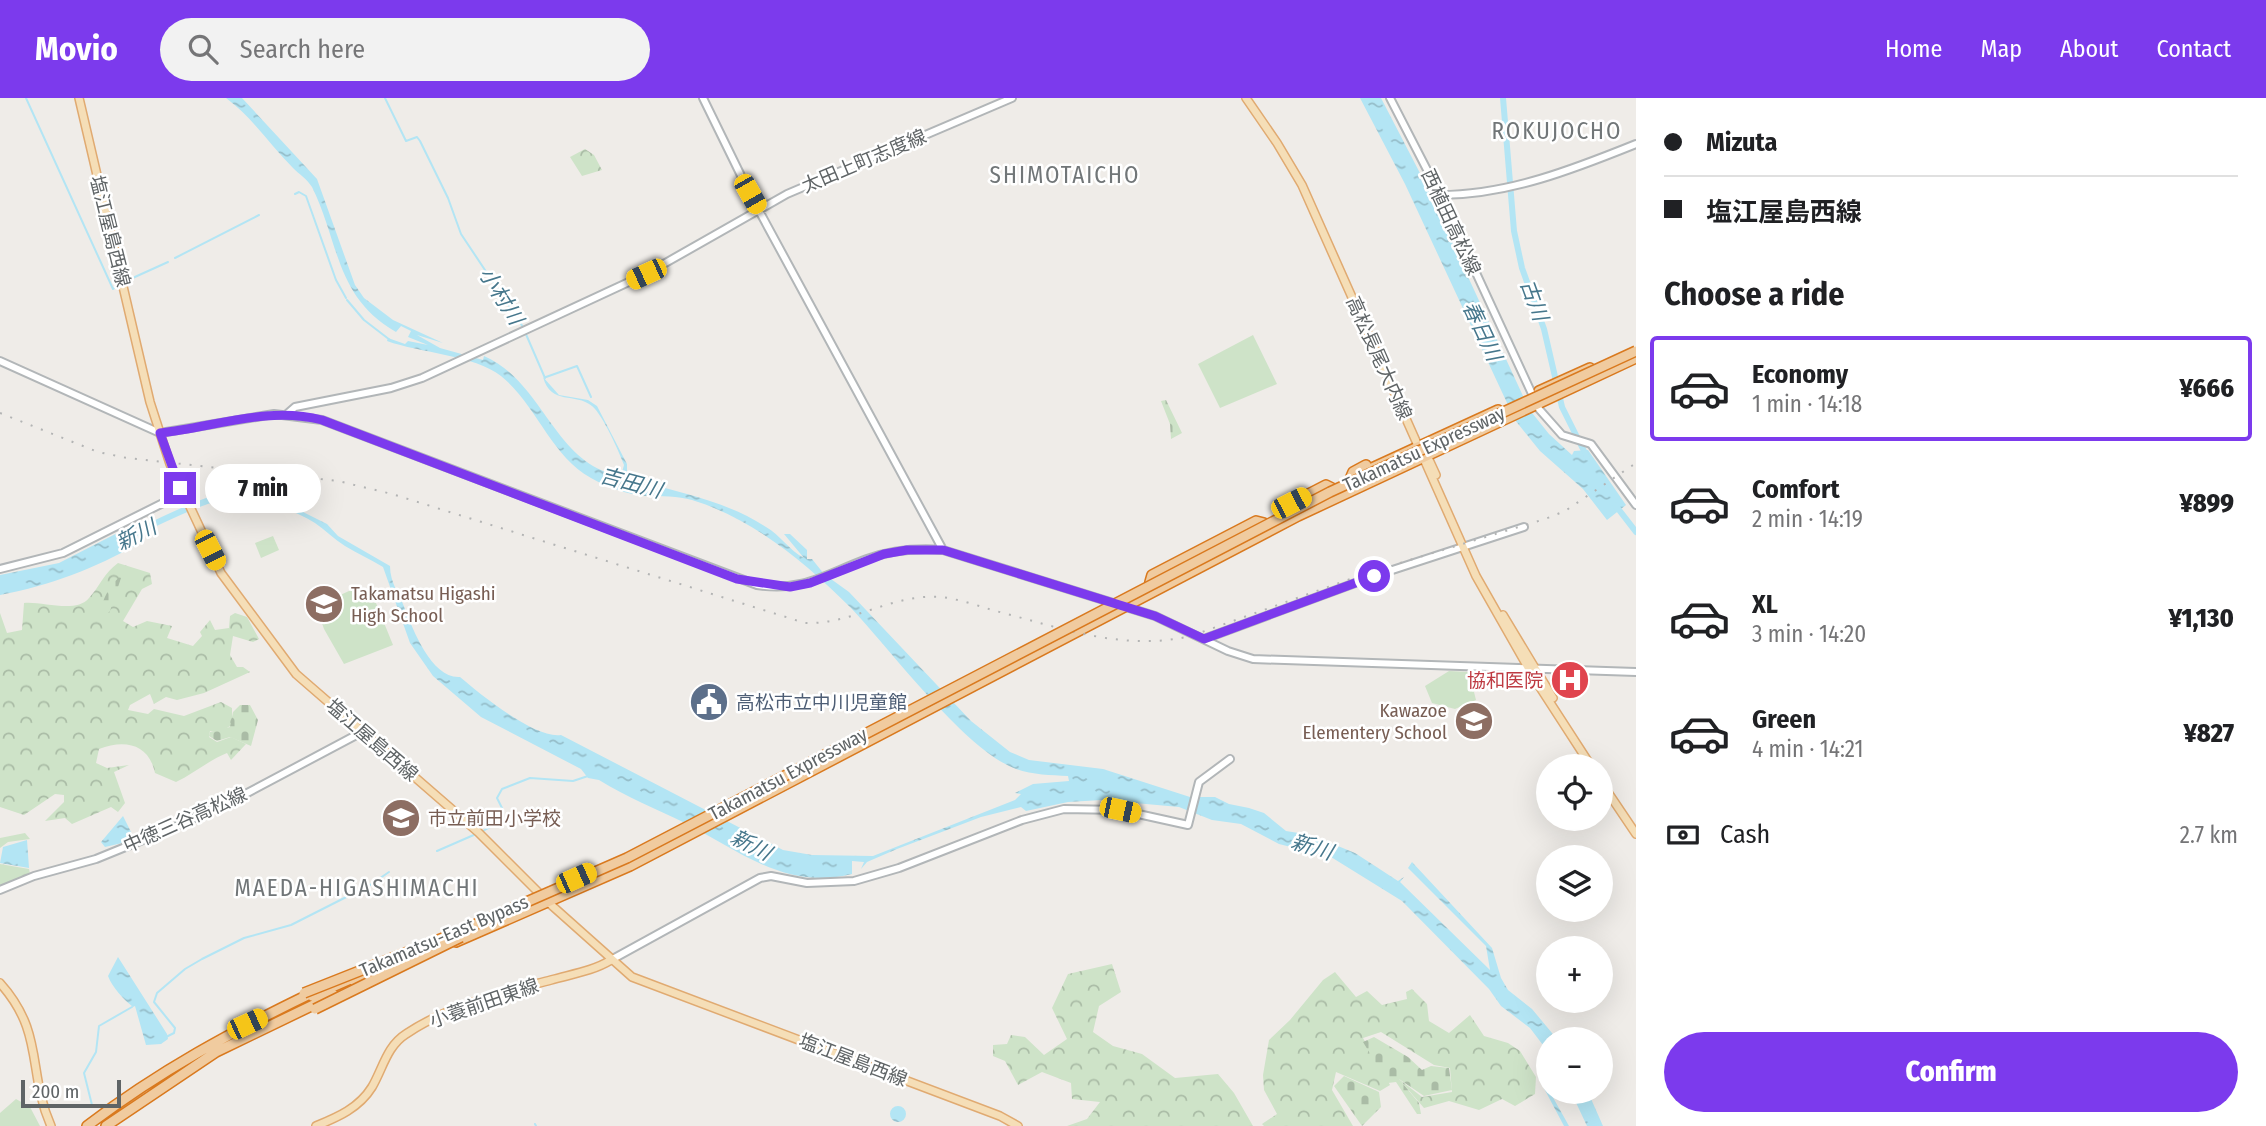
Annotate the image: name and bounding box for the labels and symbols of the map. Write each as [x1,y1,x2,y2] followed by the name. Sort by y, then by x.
[1492,117,1623,145] district label: ROKUJOCHO
[798,124,930,198] street label: 太田上町志度線
[990,161,1140,189] district label: SHIMOTAICHO
[1416,165,1486,279] street label: 西植田高松線
[731,171,770,217] car
[85,173,135,289] street label: 塩江屋島西線
[623,256,670,292] car
[473,262,530,331] water label: 小村川
[1515,276,1554,326] water label: 古川
[1341,293,1417,423] street label: 高松長尾大内線
[1457,297,1508,367] water label: 春日川
[1339,401,1509,497] street label: Takamatsu Expressway
[597,462,667,504] water label: 吉田川
[204,464,320,512] callout: 7 min
[164,472,196,504] route end
[1268,484,1315,522] car
[111,513,162,556] water label: 新川
[192,527,229,573] car
[1358,560,1390,592] route start
[351,582,496,627] place label: Takamatsu Higashi High School
[303,583,345,625] school or university icon: Takamatsu Higashi High School
[1549,659,1591,701] hospital icon: 協和医院
[1467,669,1543,692] place label: 協和医院
[688,681,730,723] public building icon: 高松市立中川児童館
[736,691,907,714] place label: 高松市立中川児童館
[321,694,423,786] street label: 塩江屋島西線
[1302,699,1447,744] place label: Kawazoe Elementery School
[1453,700,1495,742] school or university icon: Kawazoe Elementery School
[705,722,872,825] street label: Takamatsu Expressway
[120,782,250,858] street label: 中徳三谷高松線
[1098,795,1143,825] car
[380,797,422,839] school or university icon: 市立前田小学校
[428,807,561,830] place label: 市立前田小学校
[726,824,777,867] water label: 新川
[1288,828,1338,866] water label: 新川
[553,860,600,896] car
[234,874,480,902] district label: MAEDA-HIGASHIMACHI
[356,890,532,982] street label: Takamatsu-East Bypass
[426,974,542,1032] street label: 小蓑前田東線
[224,1006,271,1042] car
[796,1029,910,1091] street label: 塩江屋島西線
[21,1077,121,1109] scale bar

